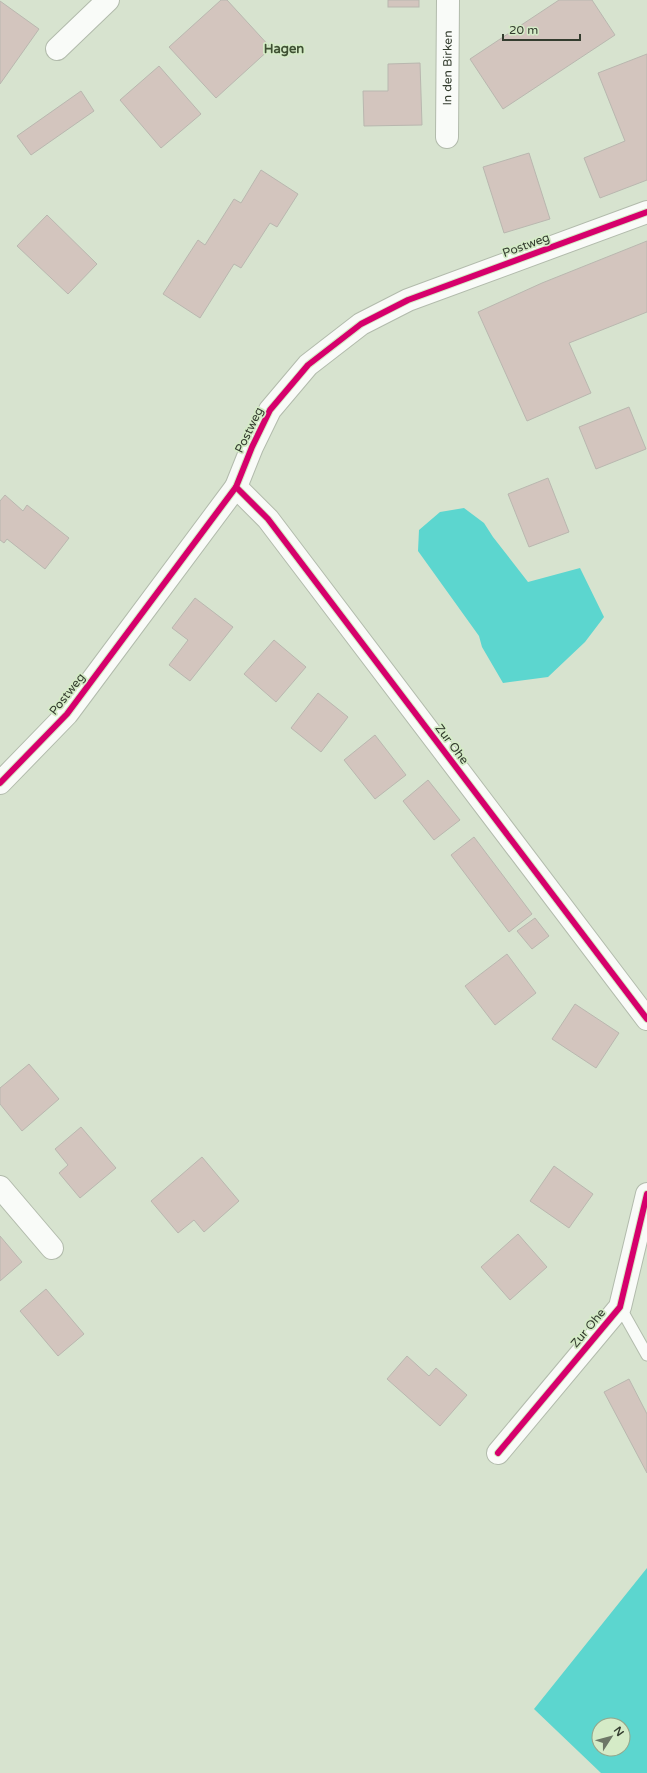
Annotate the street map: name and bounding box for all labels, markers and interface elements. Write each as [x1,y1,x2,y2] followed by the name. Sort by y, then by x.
[503,16,580,42] scale bar
[509,23,538,37] text: 20 m
[440,30,455,106] street label: In den Birken
[264,41,304,57] district label: Hagen
[500,230,552,260] street label: Postweg
[232,405,266,455] street label: Postweg
[46,670,88,718] street label: Postweg
[432,721,472,767] street label: Zur Ohe
[568,1306,608,1350] street label: Zur Ohe
[591,1717,631,1757] north arrow
[611,1724,627,1739] text: N

